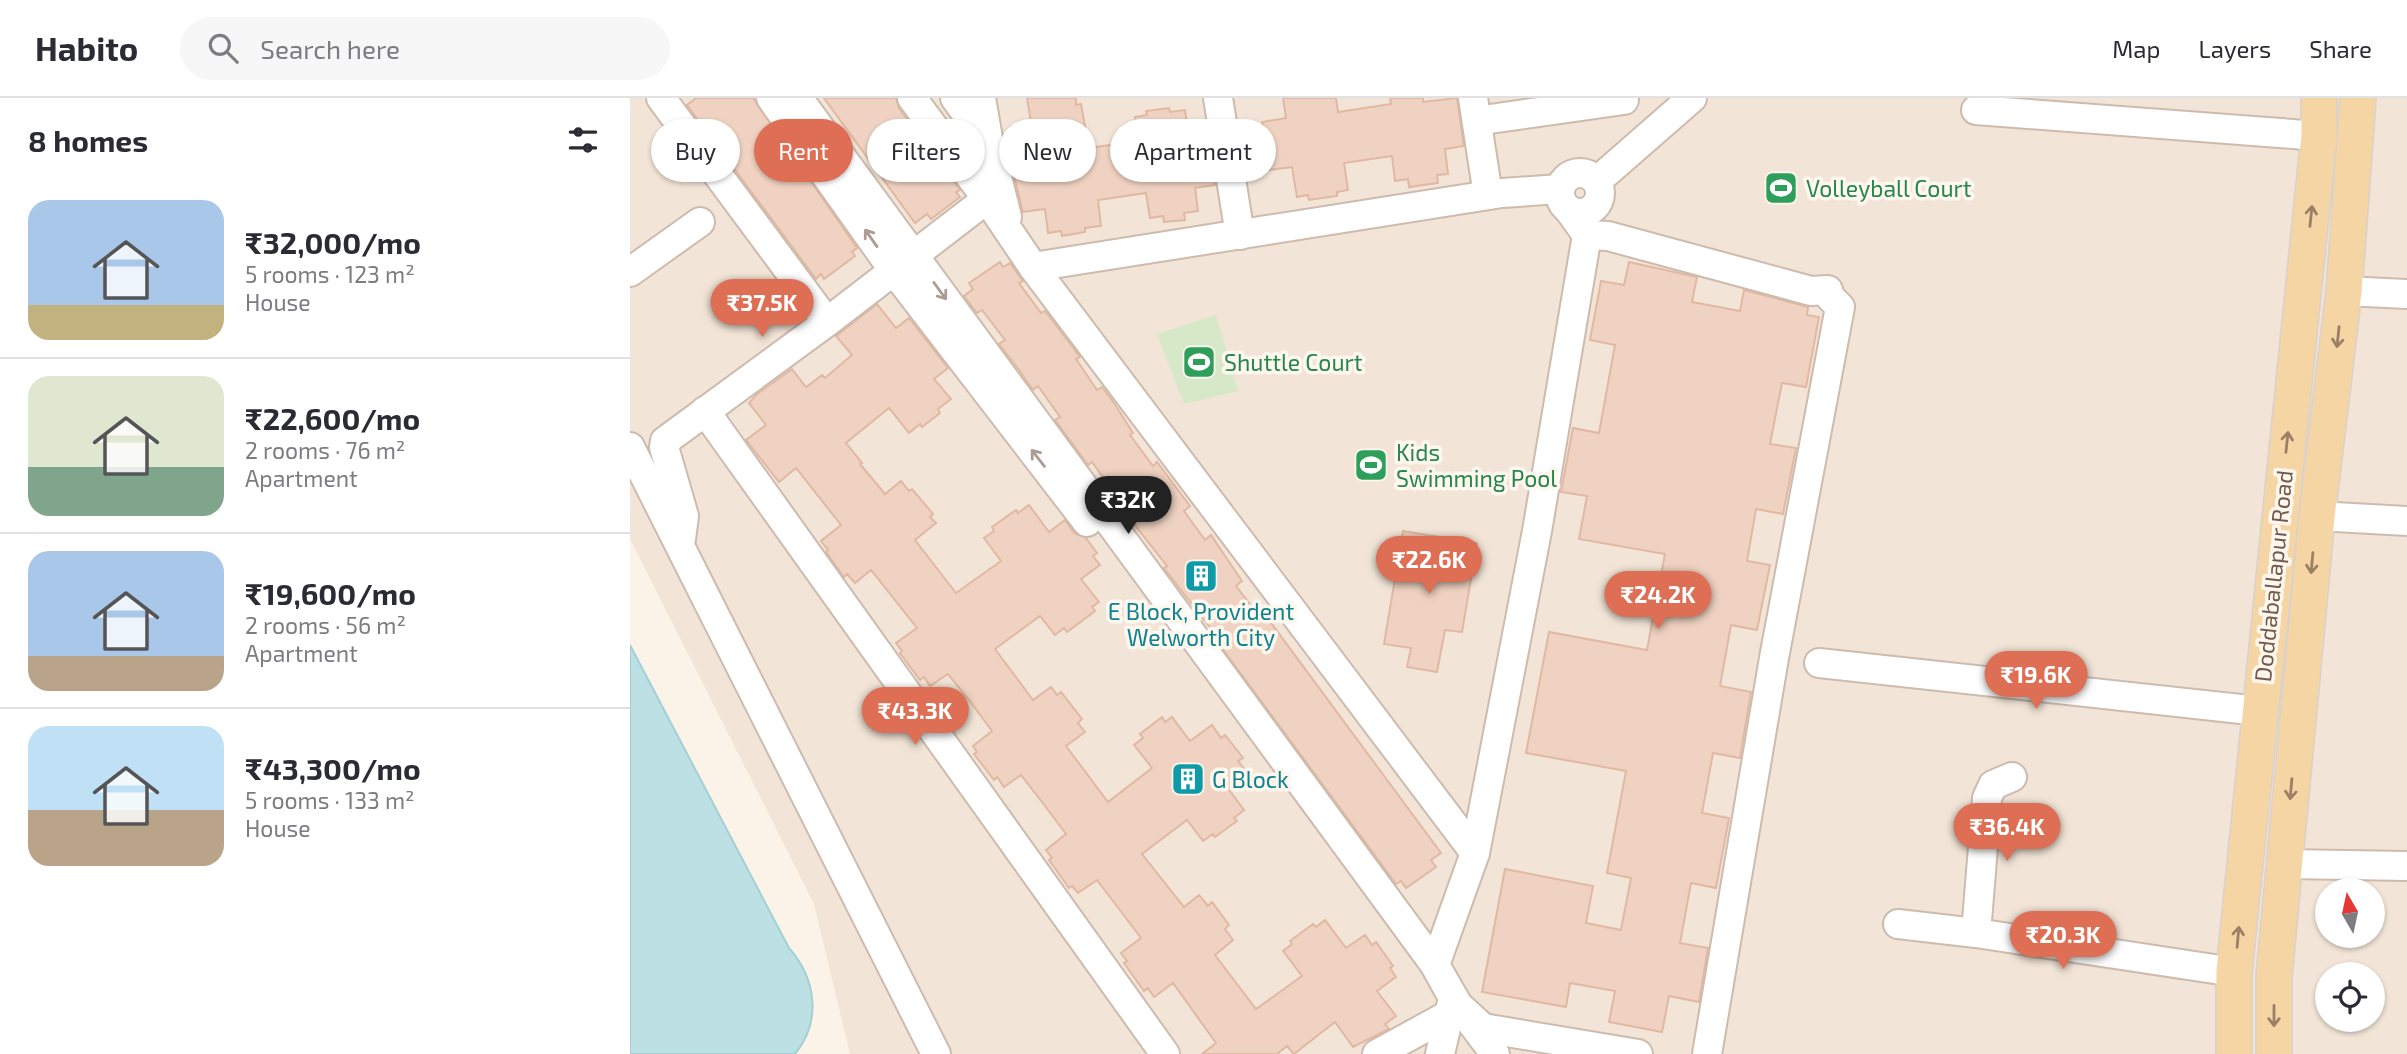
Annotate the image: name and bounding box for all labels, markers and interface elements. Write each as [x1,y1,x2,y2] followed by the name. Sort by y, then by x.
[180,17,670,80] search box
[35,28,138,68] text: Habito
[204,29,242,67] icon: search
[260,33,400,64] text: Search here
[2112,34,2160,63] text: Map
[2198,34,2271,63] text: Layers
[2309,34,2372,63] text: Share
[651,119,740,182] chip: Buy
[754,119,853,182] chip: Rent
[867,119,985,182] chip: Filters
[999,119,1096,182] chip: New
[1110,119,1276,182] chip: Apartment
[564,121,602,159] icon: filters
[28,122,148,158] text: 8 homes
[1762,169,1800,207] sports icon: Volleyball Court
[1806,174,1972,202] place label: Volleyball Court
[2304,205,2317,228] one-way arrow
[245,224,421,260] text: ₹32,000/mo
[84,228,168,312] icon: home
[864,229,878,248] one-way arrow
[245,260,415,288] text: 5 rooms · 123 m²
[705,280,819,339] pin: ₹37.5K
[933,281,948,300] one-way arrow
[245,288,311,316] text: House
[727,288,797,316] text: ₹37.5K
[2332,325,2345,348] one-way arrow
[1180,343,1218,381] sports icon: Shuttle Court
[1224,348,1363,376] place label: Shuttle Court
[245,400,420,436] text: ₹22,600/mo
[84,404,168,488] icon: home
[2281,432,2294,454] one-way arrow
[245,436,405,464] text: 2 rooms · 76 m²
[1396,438,1557,492] place label: Kids Swimming Pool
[1352,446,1390,484] sports icon: Kids Swimming Pool
[1030,450,1045,468] one-way arrow
[245,464,358,492] text: Apartment
[2248,469,2298,683] street label: Doddaballapur Road
[1087,476,1169,536] pin: ₹32K
[1101,485,1155,513] text: ₹32K
[1372,536,1486,596] pin: ₹22.6K
[1392,545,1466,573] text: ₹22.6K
[2305,551,2318,574] one-way arrow
[1182,557,1220,595] building icon: E Block, Provident Welworth City
[1601,572,1715,631] pin: ₹24.2K
[245,575,416,611] text: ₹19,600/mo
[84,579,168,663] icon: home
[1620,580,1696,608] text: ₹24.2K
[1108,597,1294,651] place label: E Block, Provident Welworth City
[245,611,406,639] text: 2 rooms · 56 m²
[245,639,358,667] text: Apartment
[1979,652,2093,711] pin: ₹19.6K
[2001,660,2071,688] text: ₹19.6K
[858,688,972,747] pin: ₹43.3K
[878,696,952,724] text: ₹43.3K
[245,750,421,786] text: ₹43,300/mo
[84,754,168,838] icon: home
[1169,760,1207,798] building icon: G Block
[1212,765,1289,793] place label: G Block
[2284,777,2297,800] one-way arrow
[245,786,415,814] text: 5 rooms · 133 m²
[1950,804,2064,863] pin: ₹36.4K
[1970,812,2044,840] text: ₹36.4K
[245,814,311,842] text: House
[2315,878,2385,948] north arrow
[2315,878,2385,1032] map controls
[2006,912,2120,971] pin: ₹20.3K
[2026,920,2100,948] text: ₹20.3K
[2232,926,2245,949] one-way arrow
[2315,962,2385,1032] button: locate
[2267,1004,2281,1027] one-way arrow

